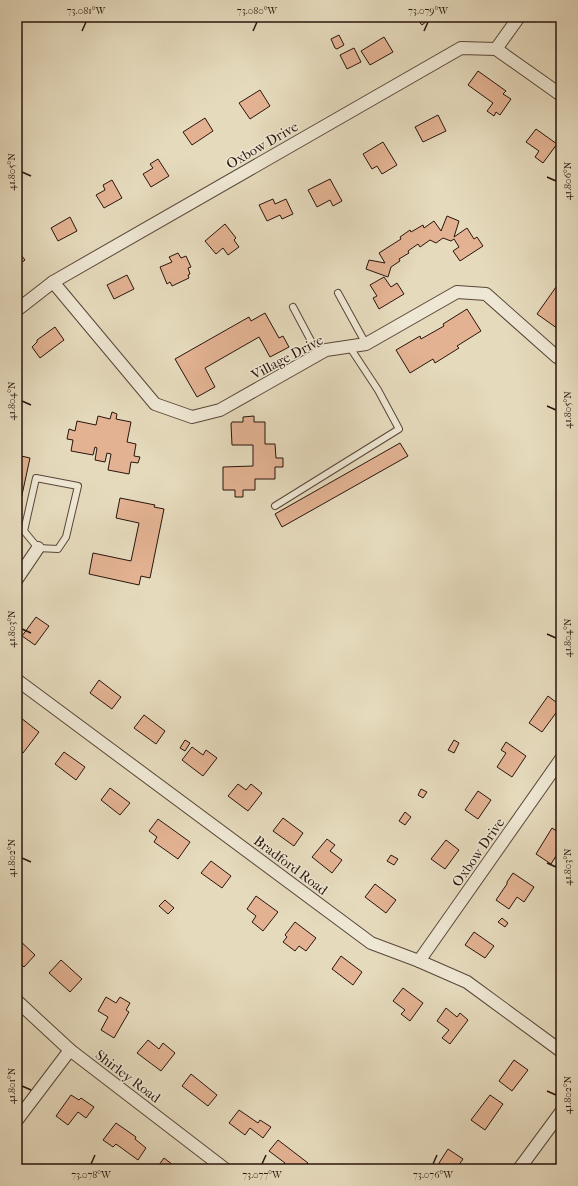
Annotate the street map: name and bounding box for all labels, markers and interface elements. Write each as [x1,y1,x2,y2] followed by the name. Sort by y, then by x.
[67,5,106,17] text: 73.081°W
[237,5,278,17] text: 73.080°W
[408,5,449,17] text: 73.079°W
[223,118,301,173] street label: Oxbow Drive
[6,153,18,191] text: 41.805°N
[562,161,574,200] text: 41.806°N
[247,331,326,384] street label: Village Drive
[6,381,18,420] text: 41.804°N
[562,391,574,429] text: 41.805°N
[6,610,18,648] text: 41.803°N
[562,618,574,657] text: 41.804°N
[448,815,508,890] street label: Oxbow Drive
[250,832,331,899] street label: Bradford Road
[6,838,18,877] text: 41.802°N
[562,848,574,886] text: 41.803°N
[92,1046,164,1107] street label: Shirley Road
[6,1067,18,1104] text: 41.801°N
[562,1075,574,1114] text: 41.802°N
[71,1169,112,1181] text: 73.078°W
[242,1169,283,1181] text: 73.077°W
[413,1169,454,1181] text: 73.076°W

